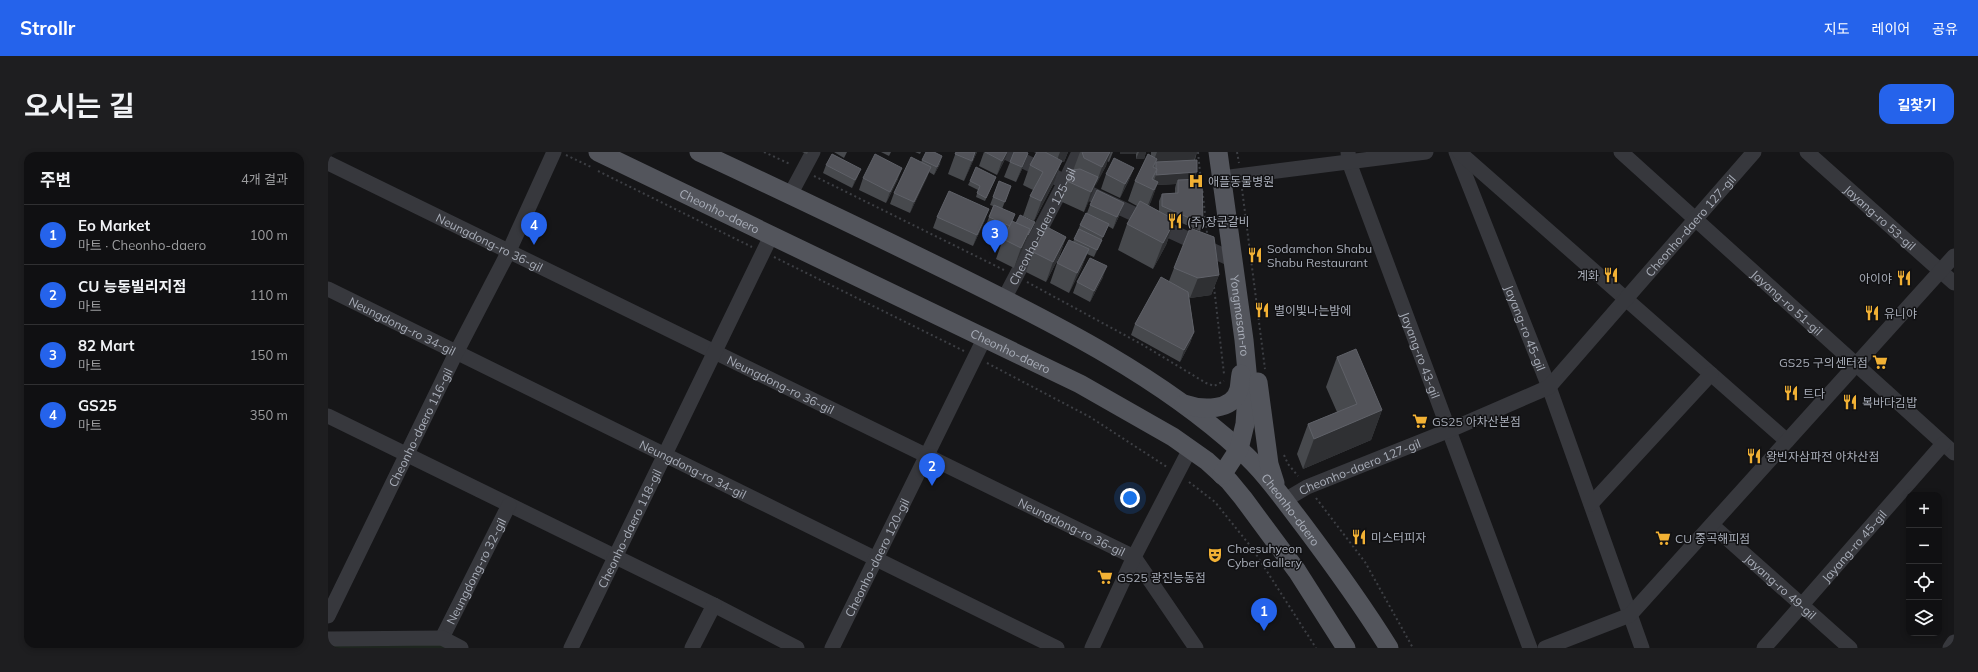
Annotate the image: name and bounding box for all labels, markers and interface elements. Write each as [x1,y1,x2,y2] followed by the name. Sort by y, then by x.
[20,16,75,40] text: Strollr
[1824,20,1850,38] text: 지도
[1872,20,1910,38] text: 레이어
[1932,20,1958,38] text: 공유
[1879,84,1954,124] button: 길찾기
[24,88,135,123] text: 오시는 길
[1005,165,1078,288] street label: Cheonho-daero 125-gil
[40,169,71,190] text: 주변
[241,171,288,187] text: 4개 결과
[1642,171,1739,279] street label: Cheonho-daero 127-gil
[1187,172,1205,190] hospital icon: 애플동물병원
[1208,174,1274,189] place label: 애플동물병원
[1841,181,1919,253] street label: Jayang-ro 53-gil
[677,185,762,236] street label: Cheonho-daero
[434,210,546,275] street label: Neungdong-ro 36-gil
[521,212,547,245] pin: 4
[1166,212,1184,230] restaurant icon: (주)장군갈비
[1187,214,1250,229] place label: (주)장군갈비
[78,216,150,235] text: Eo Market
[982,220,1008,253] pin: 3
[49,227,57,243] text: 1
[250,227,288,243] text: 100 m
[78,237,206,253] text: 마트 · Cheonho-daero
[1267,241,1372,270] place label: Sodamchon Shabu Shabu Restaurant
[1246,246,1264,264] restaurant icon: Sodamchon Shabu Shabu Restaurant
[1602,266,1620,284] restaurant icon: 계화
[1748,266,1826,338] street label: Jayang-ro 51-gil
[1577,268,1599,283] place label: 계화
[1895,269,1913,287] restaurant icon: 아이야
[1859,271,1892,286] place label: 아이야
[1227,273,1253,357] street label: Yongmasan-ro
[78,277,186,296] text: CU 능동빌리지점
[1502,283,1549,373] street label: Jayang-ro 45-gil
[49,287,57,303] text: 2
[250,287,288,303] text: 110 m
[347,293,458,358] street label: Neungdong-ro 34-gil
[78,298,102,314] text: 마트
[1253,301,1271,319] restaurant icon: 별이빛나는밤에
[1274,303,1351,318] place label: 별이빛나는밤에
[1863,304,1881,322] restaurant icon: 유니야
[1884,306,1917,321] place label: 유니야
[1398,310,1444,400] street label: Jayang-ro 43-gil
[968,325,1053,376] street label: Cheonho-daero
[78,336,134,355] text: 82 Mart
[49,347,57,363] text: 3
[250,347,288,363] text: 150 m
[725,352,837,417] street label: Neungdong-ro 36-gil
[1871,353,1889,371] supermarket icon: GS25 구의센터점
[1779,355,1868,370] place label: GS25 구의센터점
[78,357,102,373] text: 마트
[385,365,455,489] street label: Cheonho-daero 116-gil
[1782,384,1800,402] restaurant icon: 트다
[1803,386,1825,401] place label: 트다
[1841,393,1859,411] restaurant icon: 복바다김밥
[1862,395,1917,410] place label: 복바다김밥
[78,396,117,415] text: GS25
[49,407,57,423] text: 4
[250,407,288,423] text: 350 m
[1411,412,1429,430] supermarket icon: GS25 아차산본점
[1432,414,1521,429] place label: GS25 아차산본점
[78,417,102,433] text: 마트
[1296,435,1423,498] street label: Cheonho-daero 127-gil
[637,436,749,501] street label: Neungdong-ro 34-gil
[1745,447,1763,465] restaurant icon: 왕빈자삼파전 아차산점
[1766,449,1880,464] place label: 왕빈자삼파전 아차산점
[919,453,945,486] pin: 2
[594,466,664,590] street label: Cheonho-daero 118-gil
[1259,470,1324,549] street label: Cheonho-daero
[1120,488,1140,508] your location
[1906,492,1942,636] map controls
[1906,492,1942,528] button: +
[1016,494,1128,559] street label: Neungdong-ro 36-gil
[841,496,912,619] street label: Cheonho-daero 120-gil
[1818,507,1889,585] street label: Jayang-ro 45-gil
[443,515,509,627] street label: Neungdong-ro 32-gil
[1350,528,1368,546] restaurant icon: 미스터피자
[1906,528,1942,564] button: −
[1654,529,1672,547] supermarket icon: CU 중곡해피점
[1371,530,1426,545] place label: 미스터피자
[1675,531,1750,546] place label: CU 중곡해피점
[1227,541,1302,570] place label: Choesuhyeon Cyber Gallery
[1206,546,1224,564] theatre icon: Choesuhyeon Cyber Gallery
[1742,550,1820,622] street label: Jayang-ro 49-gil
[1906,564,1942,600] button: locate
[1096,568,1114,586] supermarket icon: GS25 광진능동점
[1117,570,1206,585] place label: GS25 광진능동점
[1251,598,1277,631] pin: 1
[1906,600,1942,636] button: layers

